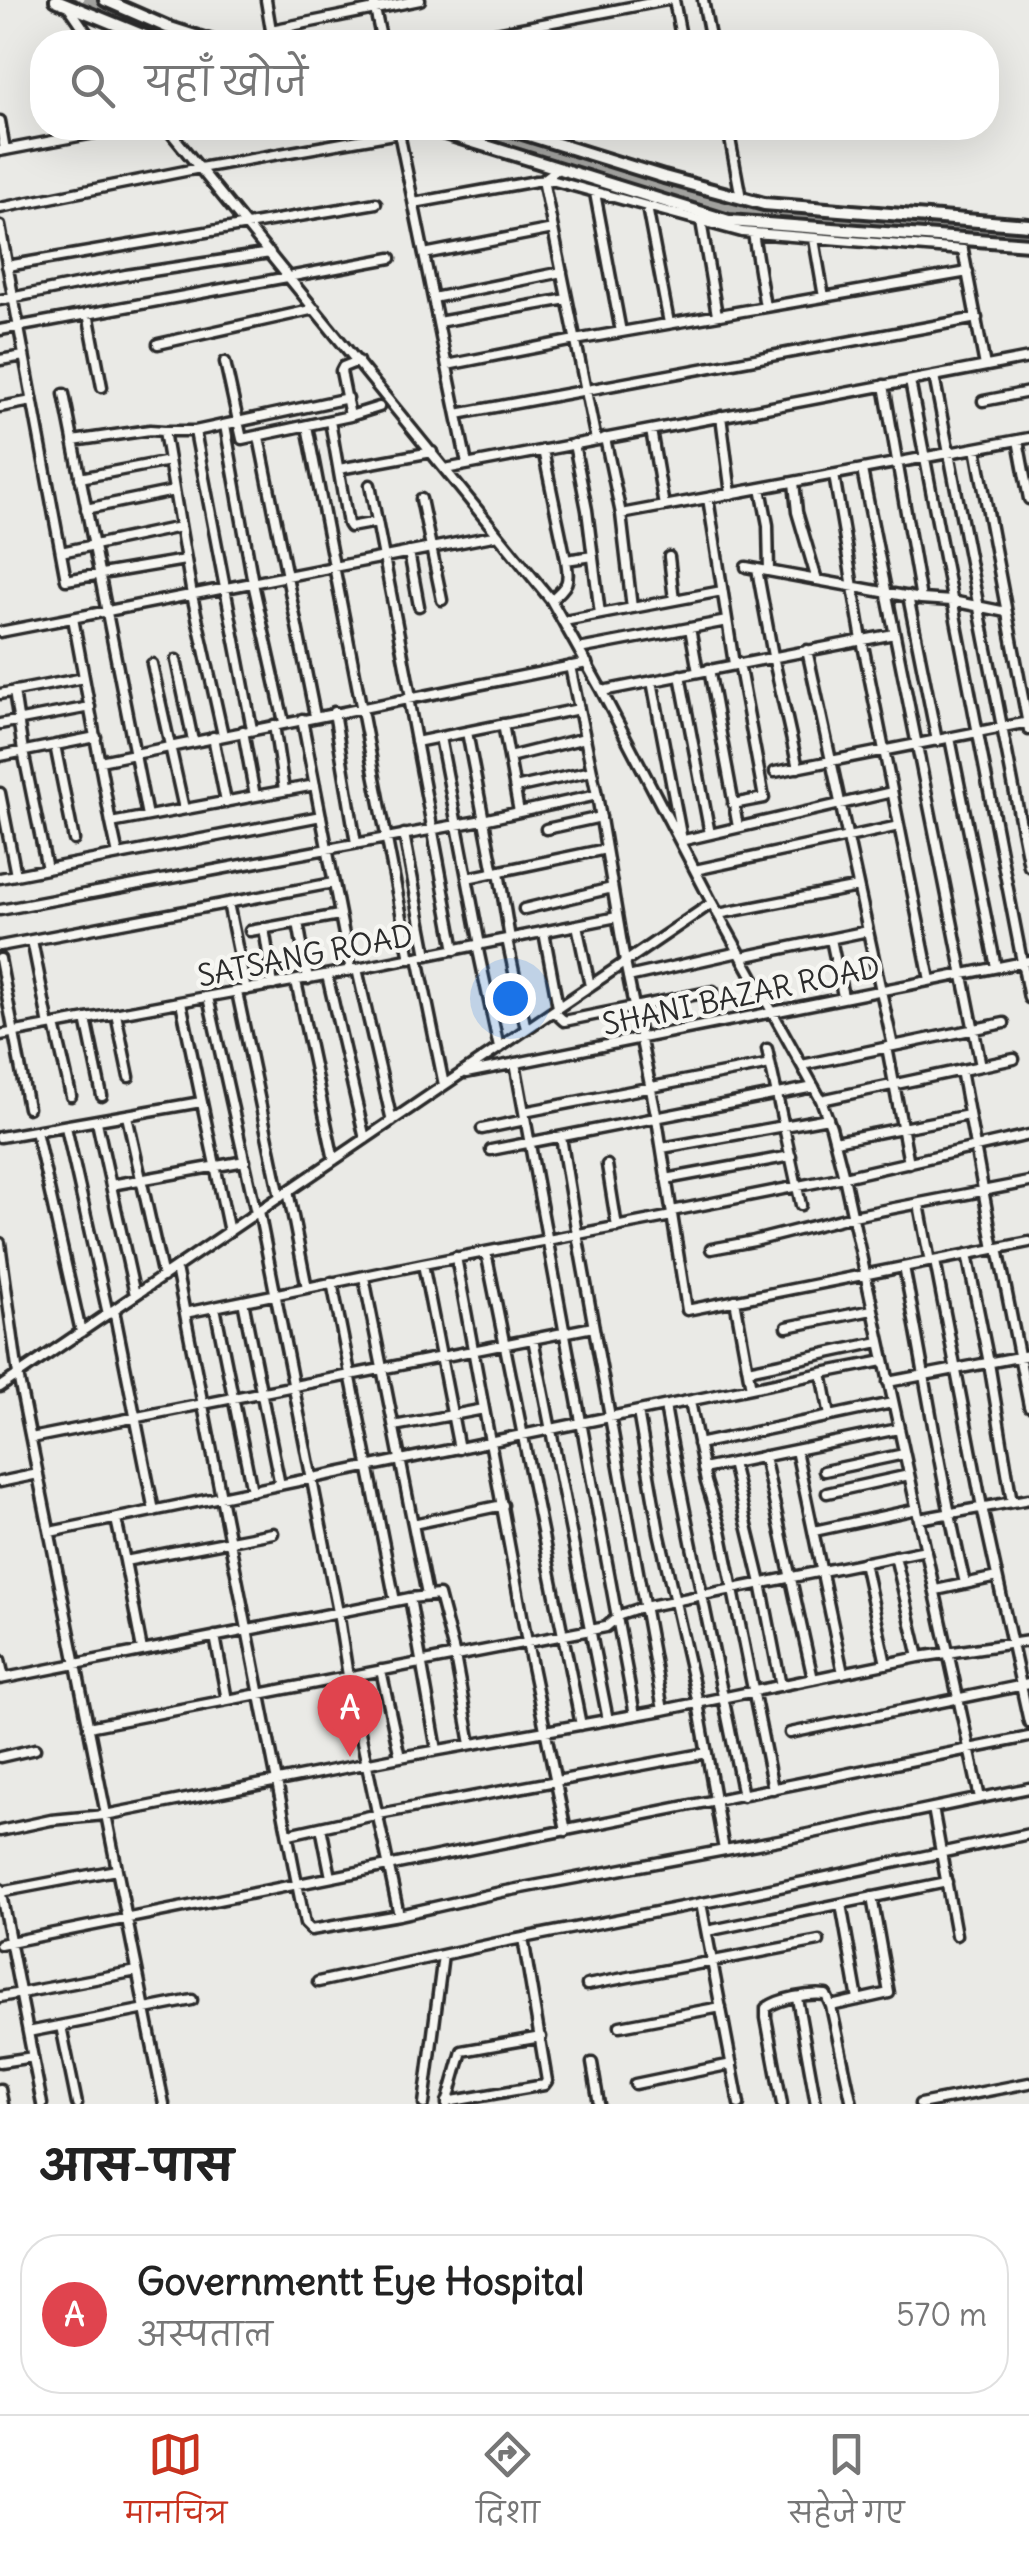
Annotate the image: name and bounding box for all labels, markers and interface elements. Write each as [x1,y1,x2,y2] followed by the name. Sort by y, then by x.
[30,30,999,140] search box
[65,58,120,113] icon: search
[145,58,308,105] text: यहाँ खोजें
[194,916,416,994] street label: SATSANG ROAD
[599,947,883,1043] street label: SHANI BAZAR ROAD
[485,973,536,1024] your location
[318,1674,382,1757] pin: A
[40,2139,233,2191] text: आस-पास
[137,2258,584,2305] text: Governmentt Eye Hospital
[64,2294,85,2335] text: A
[896,2294,987,2335] text: 570 m
[137,2314,273,2355] text: अस्पताल
[124,2427,227,2544] tab: मानचित्र
[476,2427,540,2544] tab: दिशा
[789,2427,904,2544] tab: सहेजे गए

